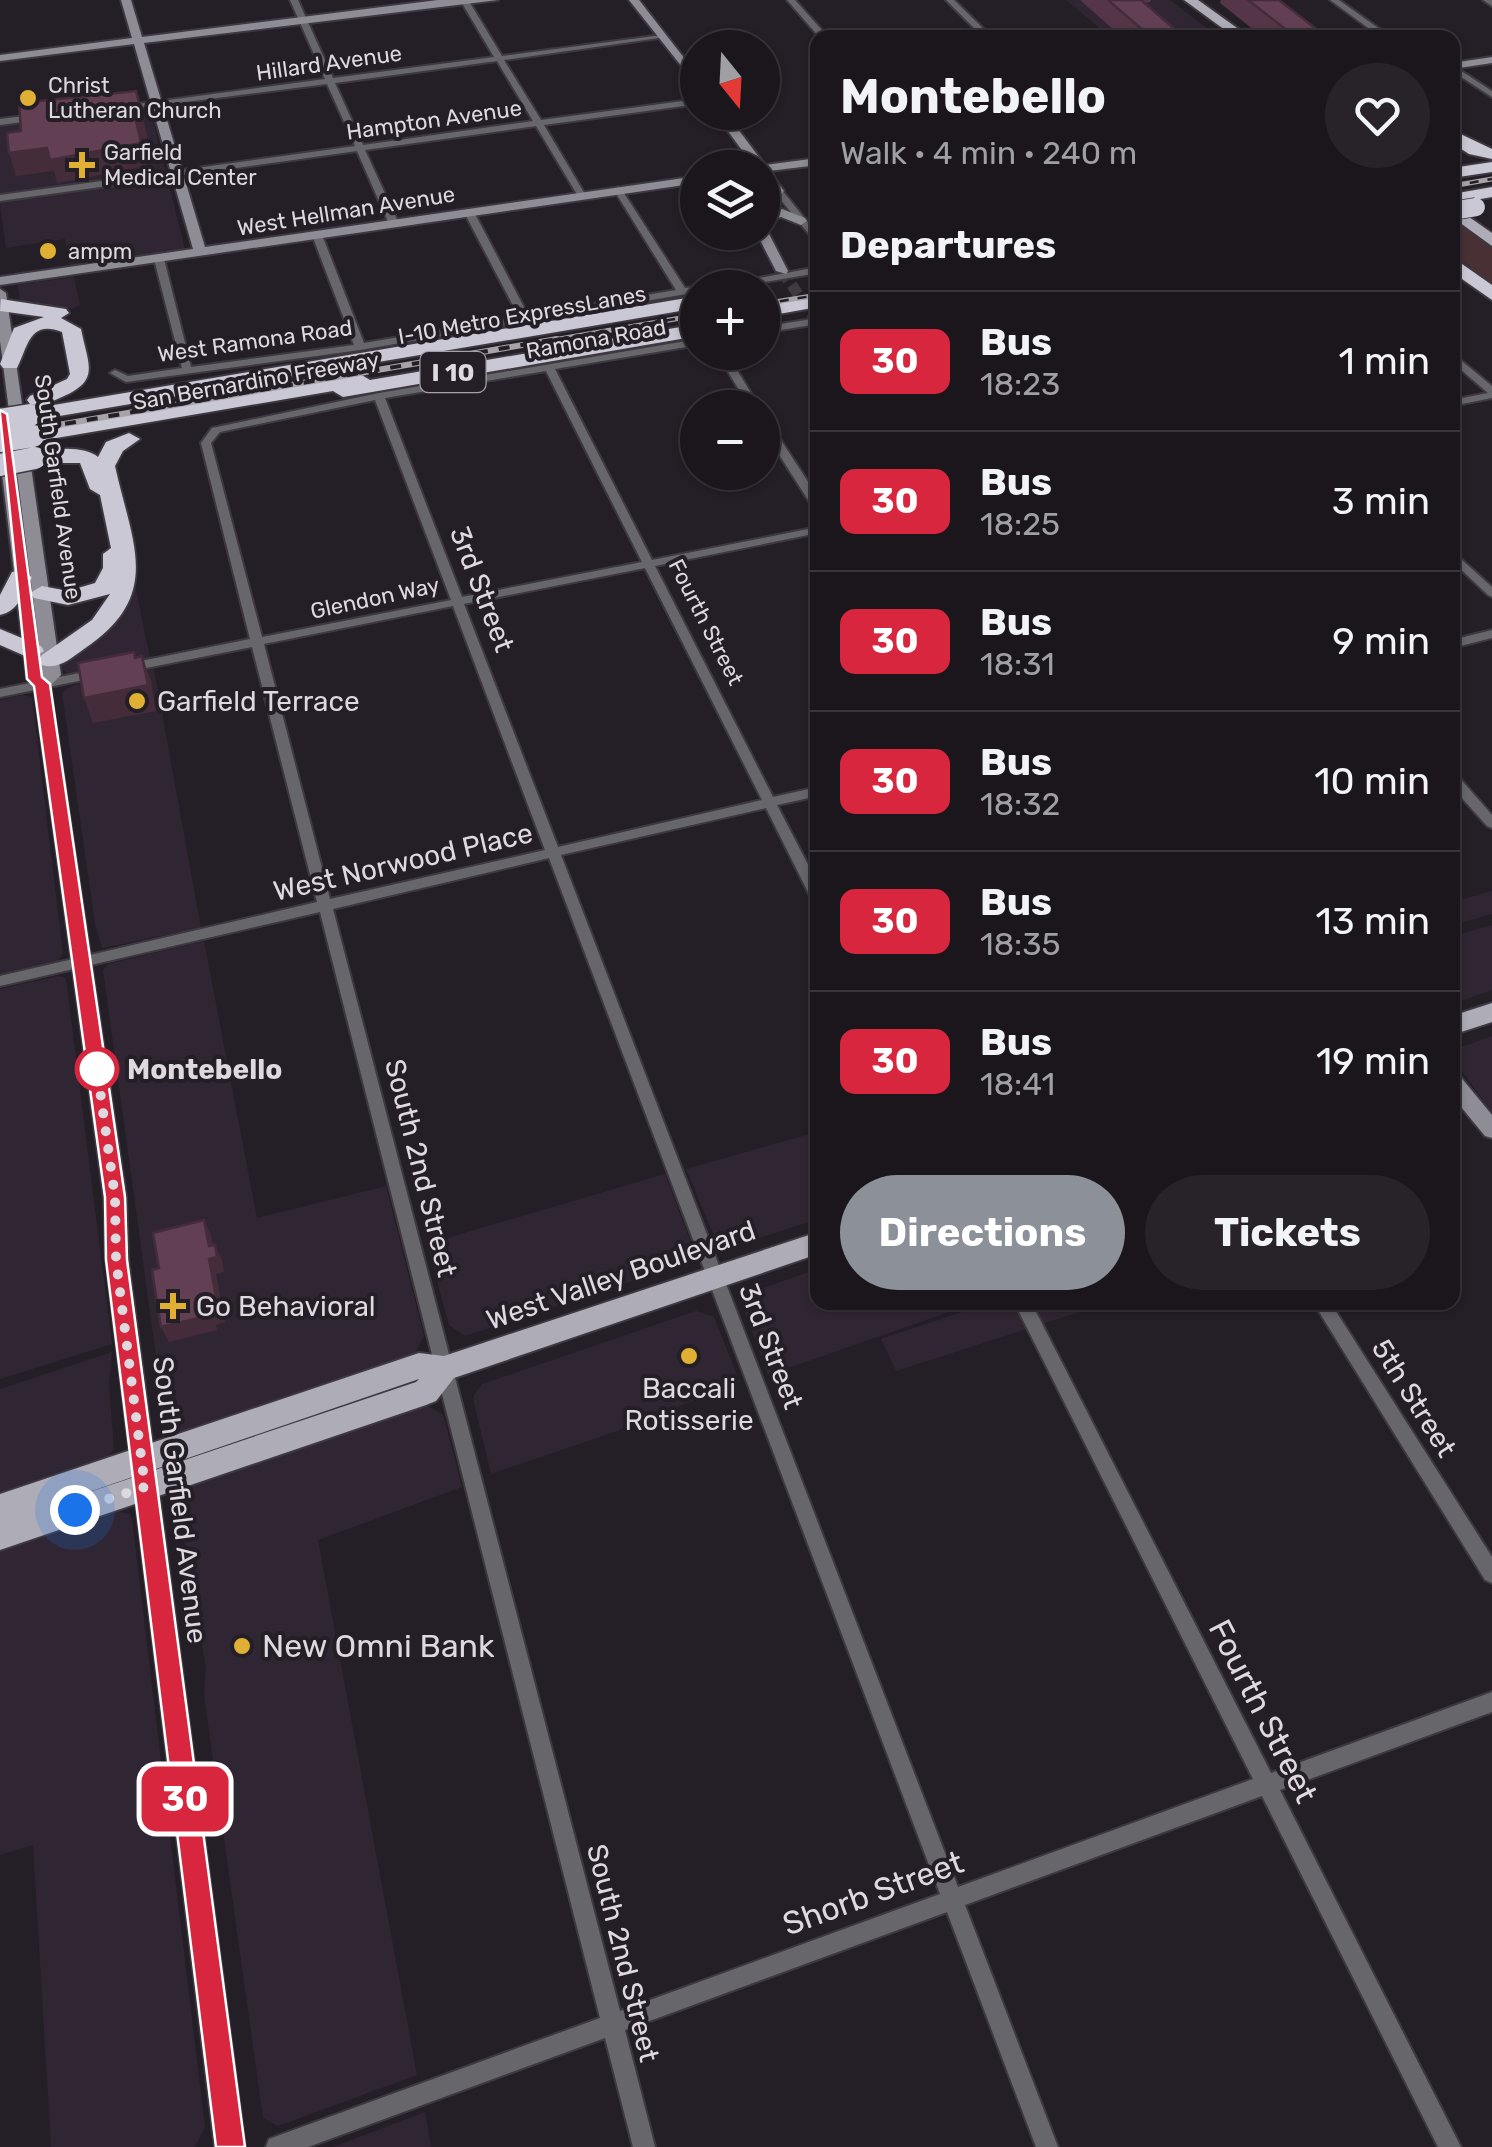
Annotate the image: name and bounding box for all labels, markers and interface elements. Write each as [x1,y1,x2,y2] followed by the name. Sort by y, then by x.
[680,30,780,130] north arrow
[680,30,780,490] map controls
[254,39,404,87] street label: Hillard Avenue
[1325,63,1430,168] button: heart
[840,68,1106,125] text: Montebello
[48,72,222,124] place label: Christ Lutheran Church
[17,87,39,109] marker: Christ Lutheran Church
[345,94,523,146] street label: Hampton Avenue
[840,134,1137,172] text: Walk · 4 min · 240 m
[104,139,257,191] place label: Garfield Medical Center
[680,150,780,250] button: layers
[69,152,95,178] marker: Garfield Medical Center
[235,180,457,242] street label: West Hellman Avenue
[840,222,1056,268] text: Departures
[68,238,132,265] place label: ampm
[37,240,59,262] marker: ampm
[680,270,780,370] button: +
[396,280,648,350] street label: I-10 Metro ExpressLanes
[524,313,668,365] street label: Ramona Road
[156,314,354,368] street label: West Ramona Road
[980,319,1052,365] text: Bus
[1338,338,1430,384] text: 1 min
[872,340,918,382] text: 30
[131,346,381,416] street label: San Bernardino Freeway
[420,352,486,392] road number: I 10
[980,365,1060,403] text: 18:23
[29,373,87,601] street label: South Garfield Avenue
[680,390,780,490] button: −
[980,459,1052,505] text: Bus
[1332,478,1430,524] text: 3 min
[872,480,918,522] text: 30
[980,505,1060,543] text: 18:25
[443,522,521,656] street label: 3rd Street
[663,554,749,690] street label: Fourth Street
[308,571,442,625] street label: Glendon Way
[980,599,1052,645] text: Bus
[1332,618,1430,664] text: 9 min
[872,620,918,662] text: 30
[980,645,1055,683] text: 18:31
[157,685,360,718] place label: Garfield Terrace
[126,690,148,712] marker: Garfield Terrace
[980,739,1052,785] text: Bus
[1314,758,1430,804] text: 10 min
[872,760,918,802] text: 30
[980,785,1060,823] text: 18:32
[270,816,536,908] street label: West Norwood Place
[980,879,1052,925] text: Bus
[1316,898,1430,944] text: 13 min
[872,900,918,942] text: 30
[980,925,1060,963] text: 18:35
[980,1019,1052,1065] text: Bus
[1316,1038,1430,1084] text: 19 min
[872,1040,918,1082] text: 30
[76,1048,118,1090] marker: Montebello
[127,1053,282,1086] place label: Montebello
[378,1056,464,1280] street label: South 2nd Street
[980,1065,1055,1103] text: 18:41
[840,1175,1125,1290] button: Directions
[1145,1175,1430,1290] button: Tickets
[482,1213,760,1337] street label: West Valley Boulevard
[732,1279,810,1413] street label: 3rd Street
[196,1290,376,1323] place label: Go Behavioral
[160,1293,186,1319] marker: Go Behavioral
[1365,1333,1463,1463] street label: 5th Street
[678,1345,700,1367] marker: Baccali Rotisserie
[146,1355,214,1645] street label: South Garfield Avenue
[624,1372,754,1437] place label: Baccali Rotisserie
[50,1485,100,1535] your location
[1201,1613,1325,1809] street label: Fourth Street
[262,1627,495,1665] place label: New Omni Bank
[231,1635,253,1657] marker: New Omni Bank
[140,1766,230,1832] line badge: 30
[162,1778,208,1820] text: 30
[580,1841,666,2065] street label: South 2nd Street
[778,1843,968,1943] street label: Shorb Street

